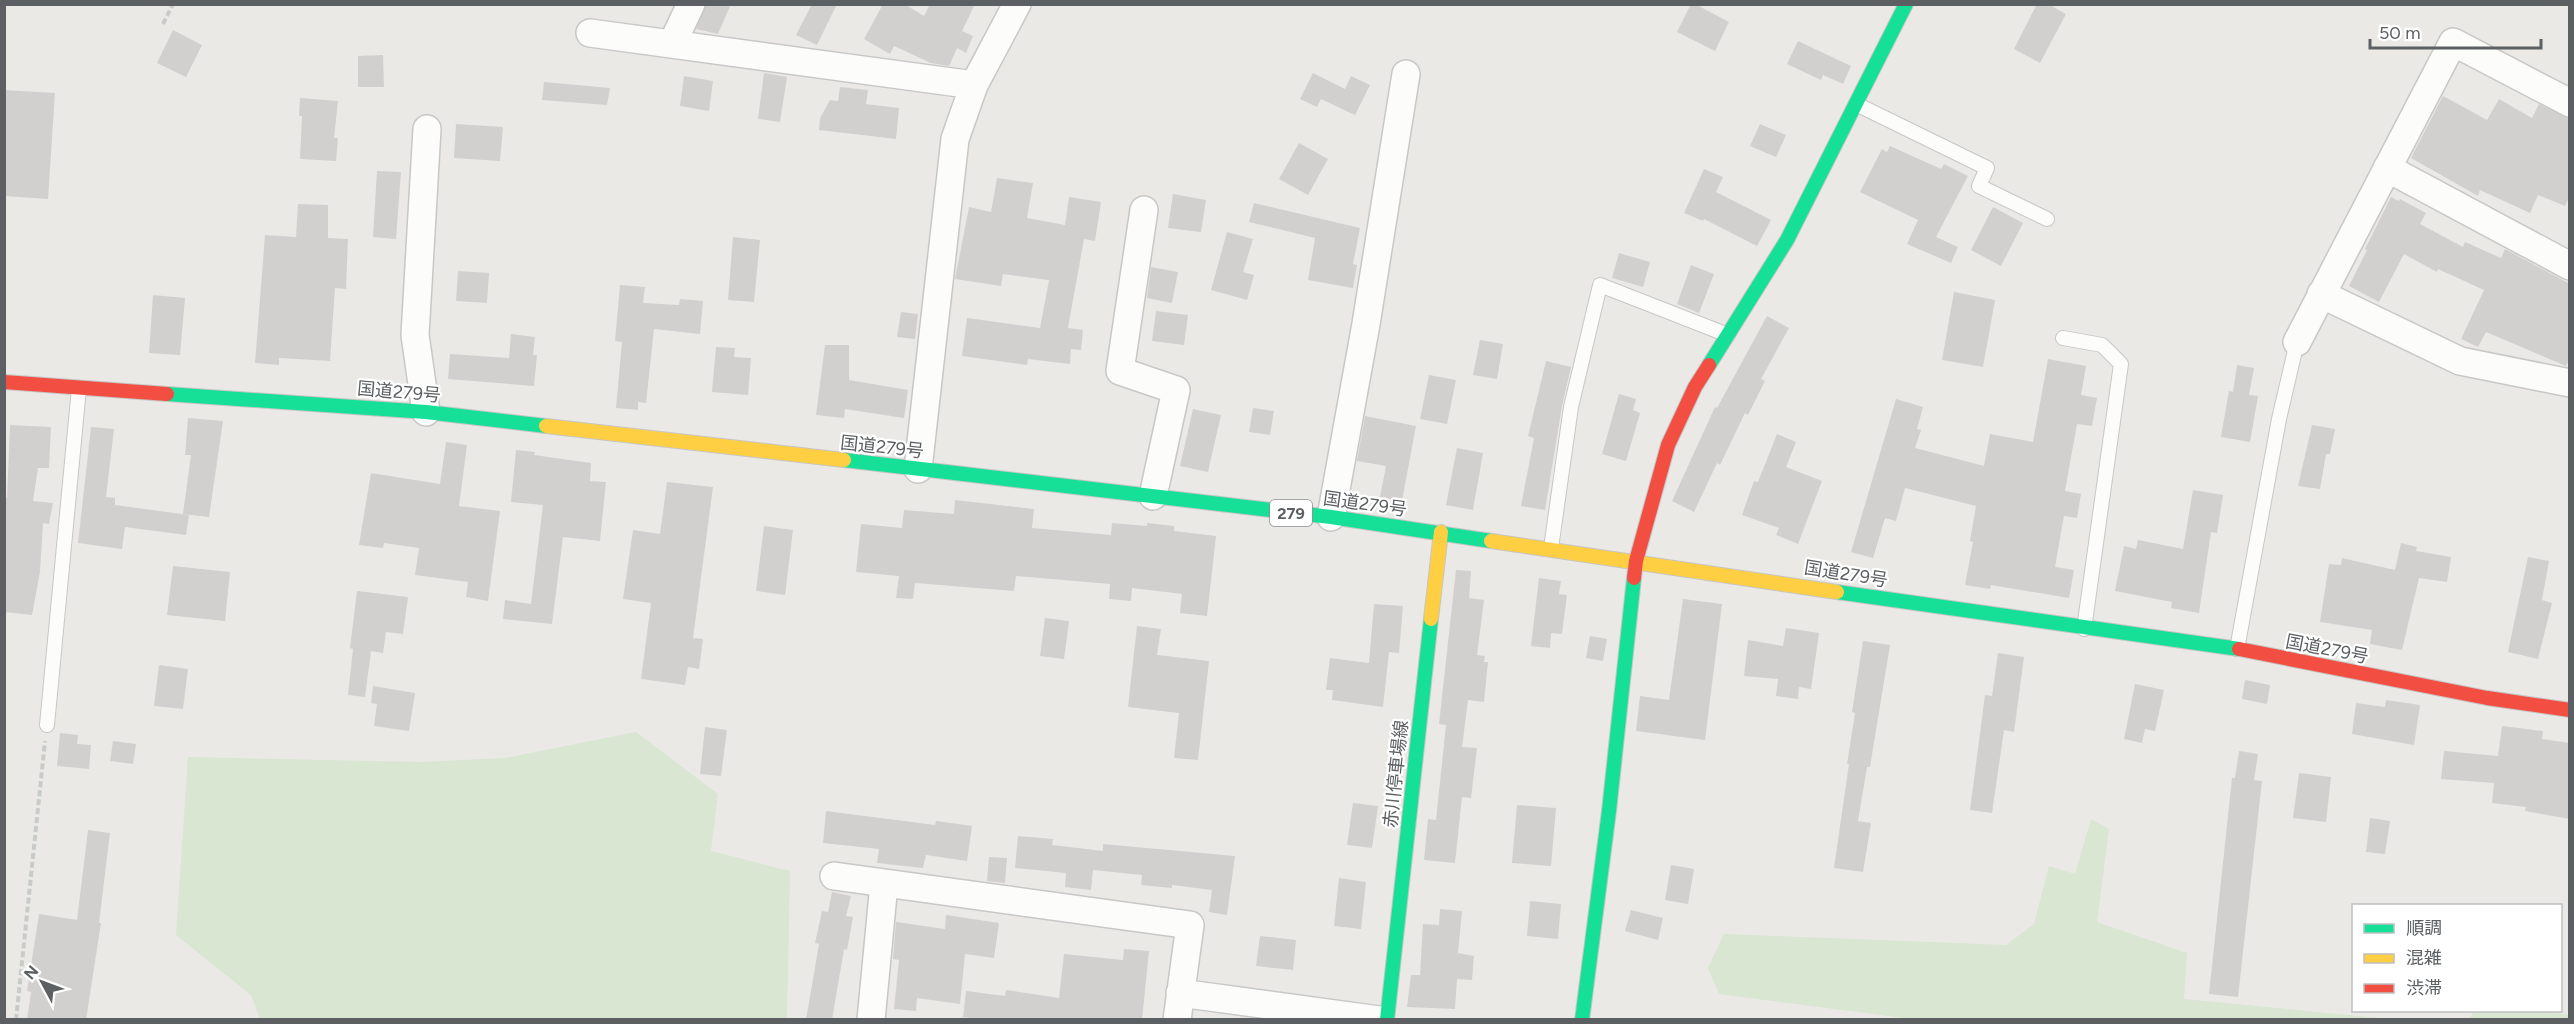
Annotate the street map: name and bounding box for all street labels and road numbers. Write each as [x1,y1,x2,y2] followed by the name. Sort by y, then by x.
[356,377,442,407] street label: 国道279号
[839,432,925,462] street label: 国道279号
[1322,487,1408,521] street label: 国道279号
[1270,500,1312,526] road number: 279
[1803,557,1889,591] street label: 国道279号
[2284,630,2370,668] street label: 国道279号
[1379,719,1413,829] street label: 赤川停車場線

